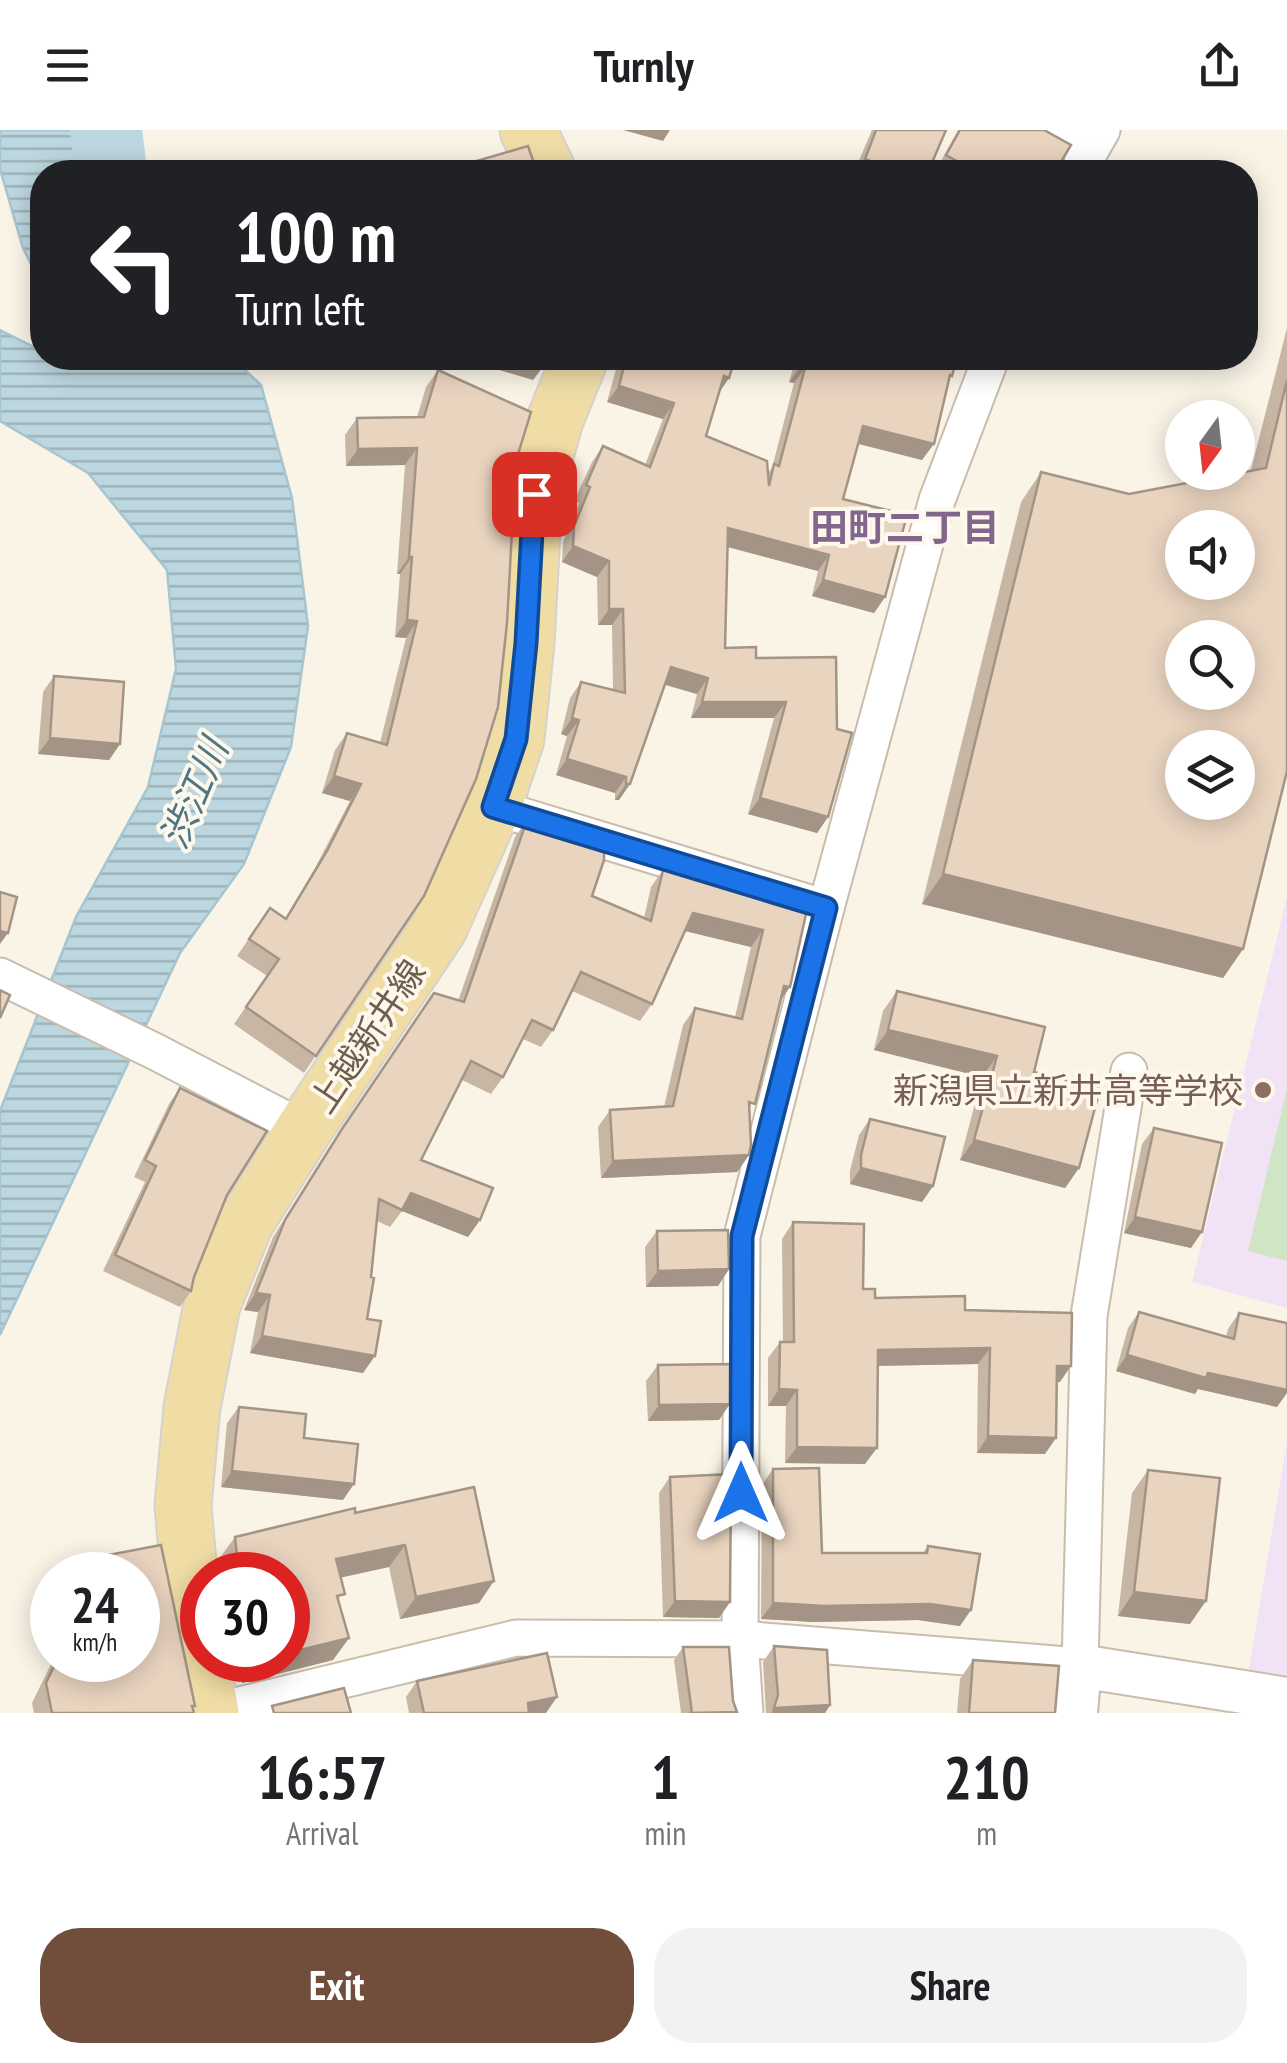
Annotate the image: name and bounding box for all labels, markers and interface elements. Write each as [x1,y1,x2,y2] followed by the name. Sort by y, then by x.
[594,36,693,94] text: Turnly
[40,38,95,93] icon: menu
[1192,38,1247,93] icon: share
[235,191,396,281] text: 100 m
[70,200,200,330] icon: left
[235,279,365,337] text: Turn left
[1165,400,1255,490] north arrow
[1165,400,1255,820] map controls
[492,452,577,537] pin
[507,467,562,522] icon: arrive
[810,502,1000,551] district label: 田町二丁目
[1165,510,1255,600] button: sound
[1165,620,1255,710] button: search
[148,727,239,855] water label: 渋江川
[1165,730,1255,820] button: layers
[299,951,435,1121] street label: 上越新井線
[893,1067,1243,1113] place label: 新潟県立新井高等学校
[1252,1079,1274,1101] marker: 新潟県立新井高等学校
[689,1441,793,1545] position arrow
[180,1552,310,1682] speed limit sign: 30
[71,1572,119,1637] text: 24
[73,1626,117,1658] text: km/h
[257,1738,387,1816] text: 16:57
[651,1738,680,1816] text: 1
[944,1738,1030,1816] text: 210
[286,1812,358,1854] text: Arrival
[644,1812,686,1854] text: min
[976,1812,997,1854] text: m
[40,1928,634,2043] button: Exit
[654,1928,1247,2043] button: Share

